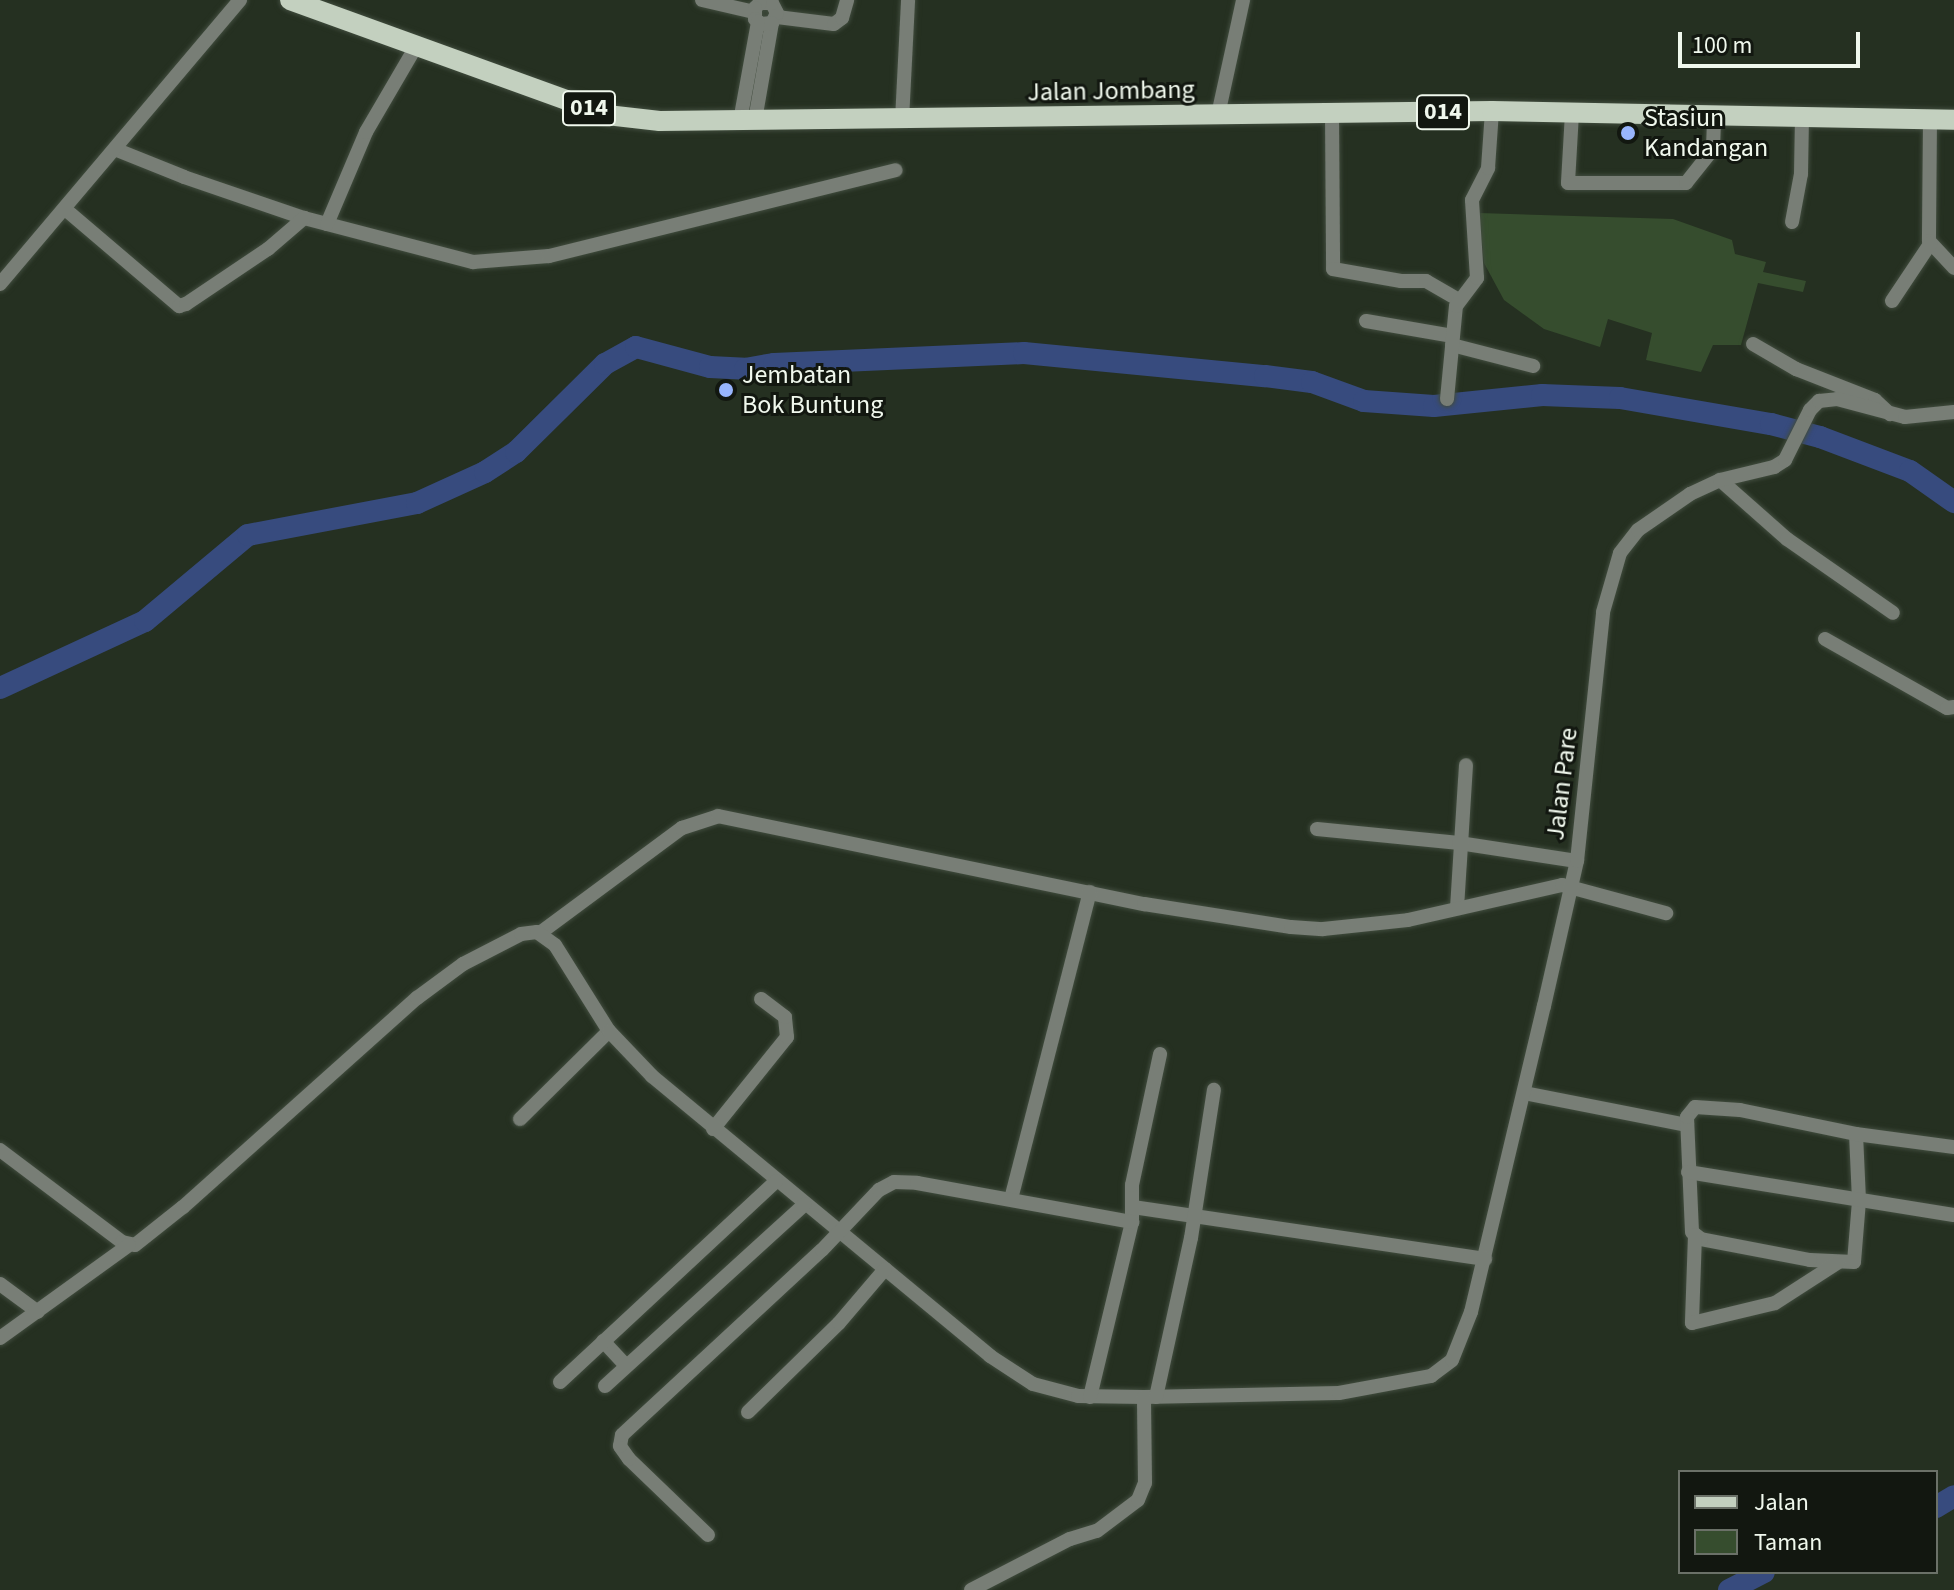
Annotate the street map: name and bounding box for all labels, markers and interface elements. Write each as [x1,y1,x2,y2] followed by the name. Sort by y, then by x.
[1682,16,1864,66] scale bar
[1692,28,1752,63] text: 100 m
[1027,74,1195,108] street label: Jalan Jombang
[561,88,617,128] road number: 014
[1415,92,1471,132] road number: 014
[1644,102,1768,164] place label: Stasiun Kandangan
[1619,124,1637,142] marker: Stasiun Kandangan
[742,359,883,420] place label: Jembatan Bok Buntung
[717,381,735,399] marker: Jembatan Bok Buntung
[1540,726,1584,842] street label: Jalan Pare
[1678,1470,1938,1574] legend
[1754,1485,1809,1520] text: Jalan
[1754,1525,1822,1560] text: Taman

